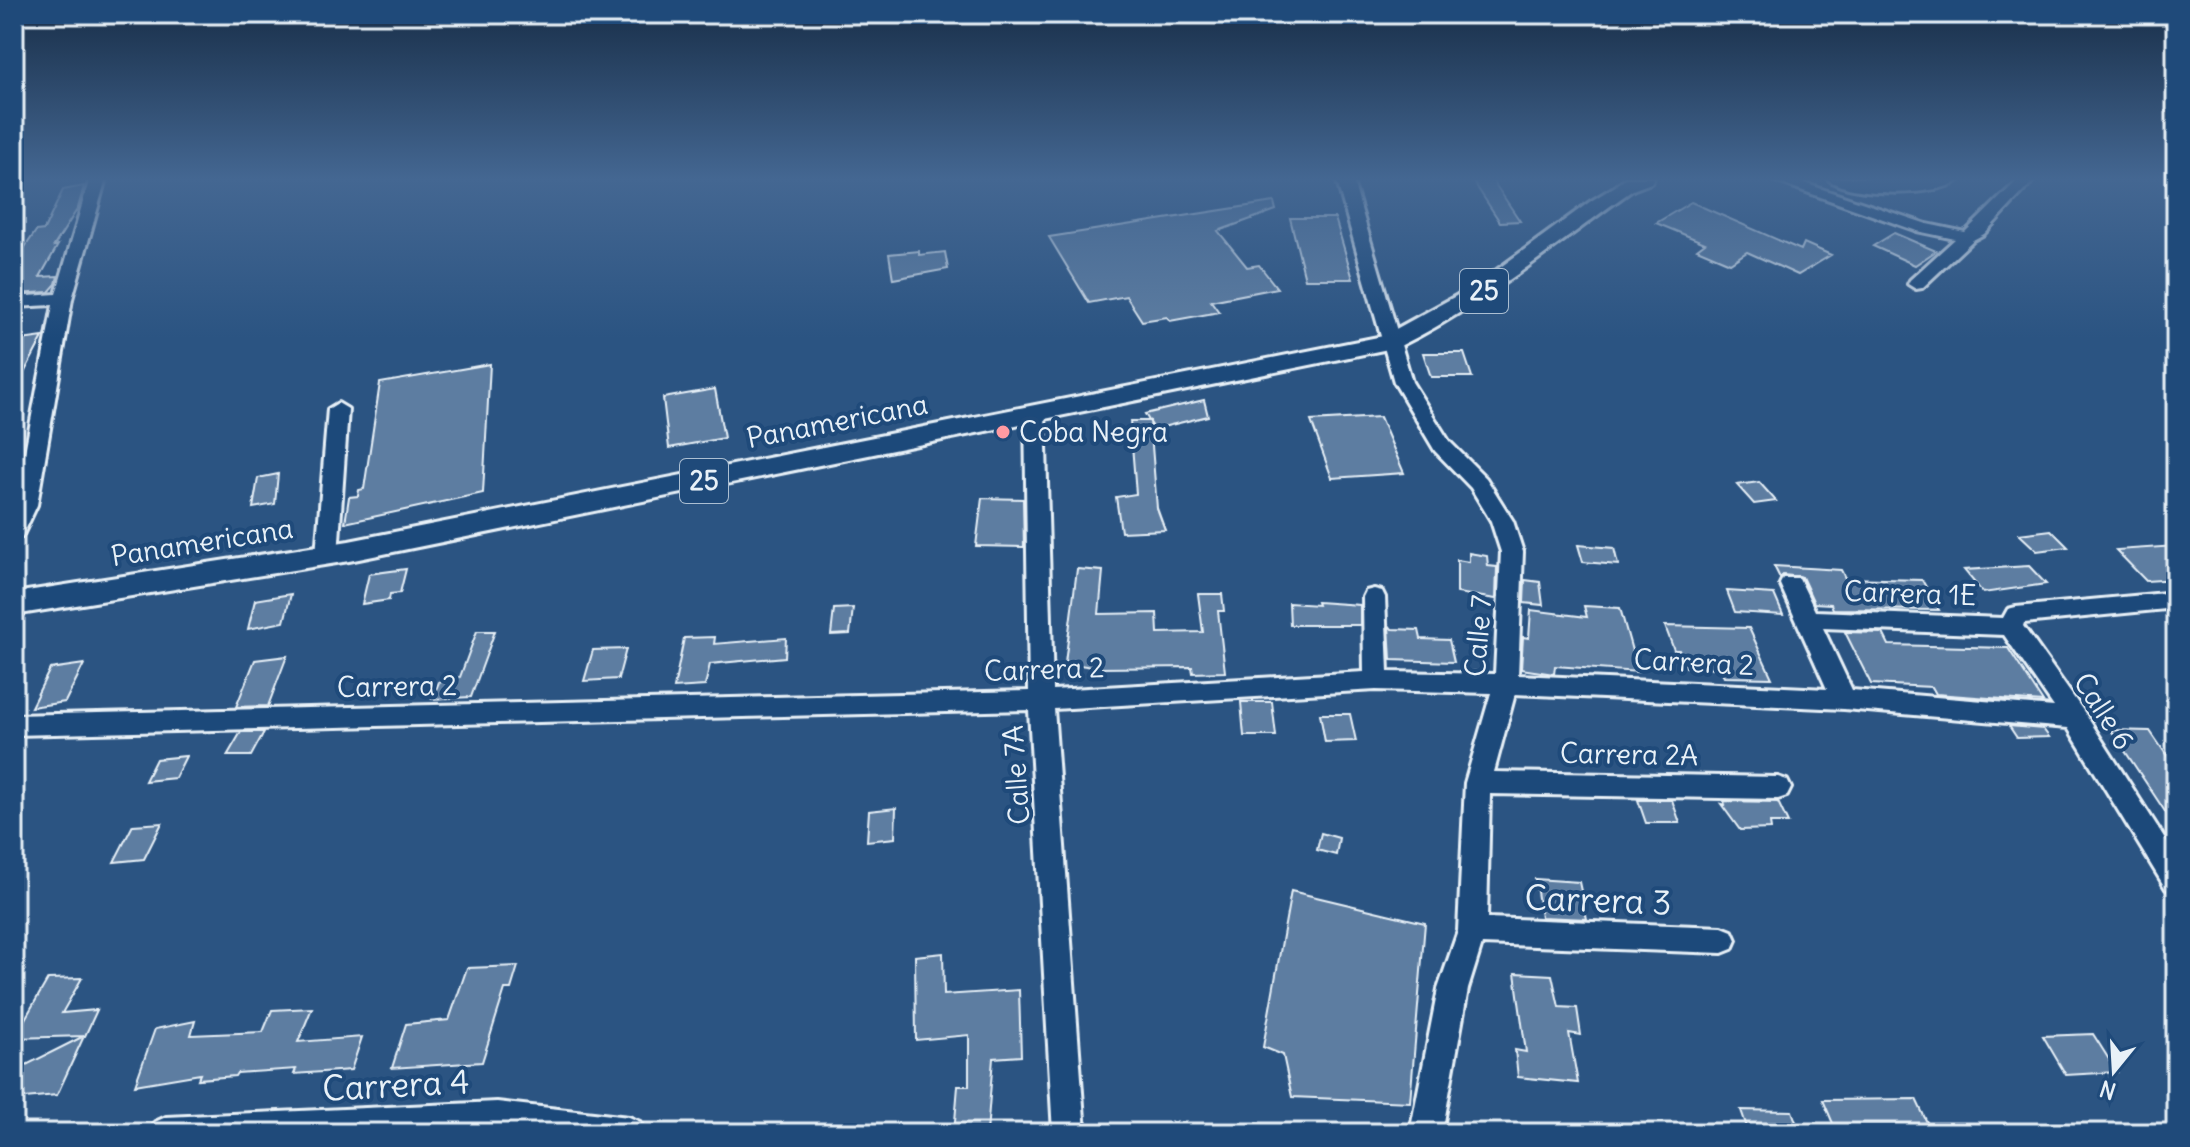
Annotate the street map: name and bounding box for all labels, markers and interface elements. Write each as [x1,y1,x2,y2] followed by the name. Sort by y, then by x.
[1460,269,1508,313] road number: 25
[743,386,931,456] street label: Panamericana
[1019,414,1168,450] place label: Coba Negra
[994,423,1012,441] marker: Coba Negra
[680,459,728,503] road number: 25
[108,510,296,574] street label: Panamericana
[1843,573,1977,613] street label: Carrera 1E
[1456,593,1500,679] street label: Calle 7
[1633,641,1755,683] street label: Carrera 2
[983,649,1105,689] street label: Carrera 2
[2066,666,2142,756] street label: Calle 6
[336,667,458,705] street label: Carrera 2
[995,724,1037,826] street label: Calle 7A
[1560,735,1698,773] street label: Carrera 2A
[1524,875,1672,924] street label: Carrera 3
[2074,1031,2154,1111] north arrow
[321,1059,471,1110] street label: Carrera 4
[2096,1074,2119,1106] text: N

